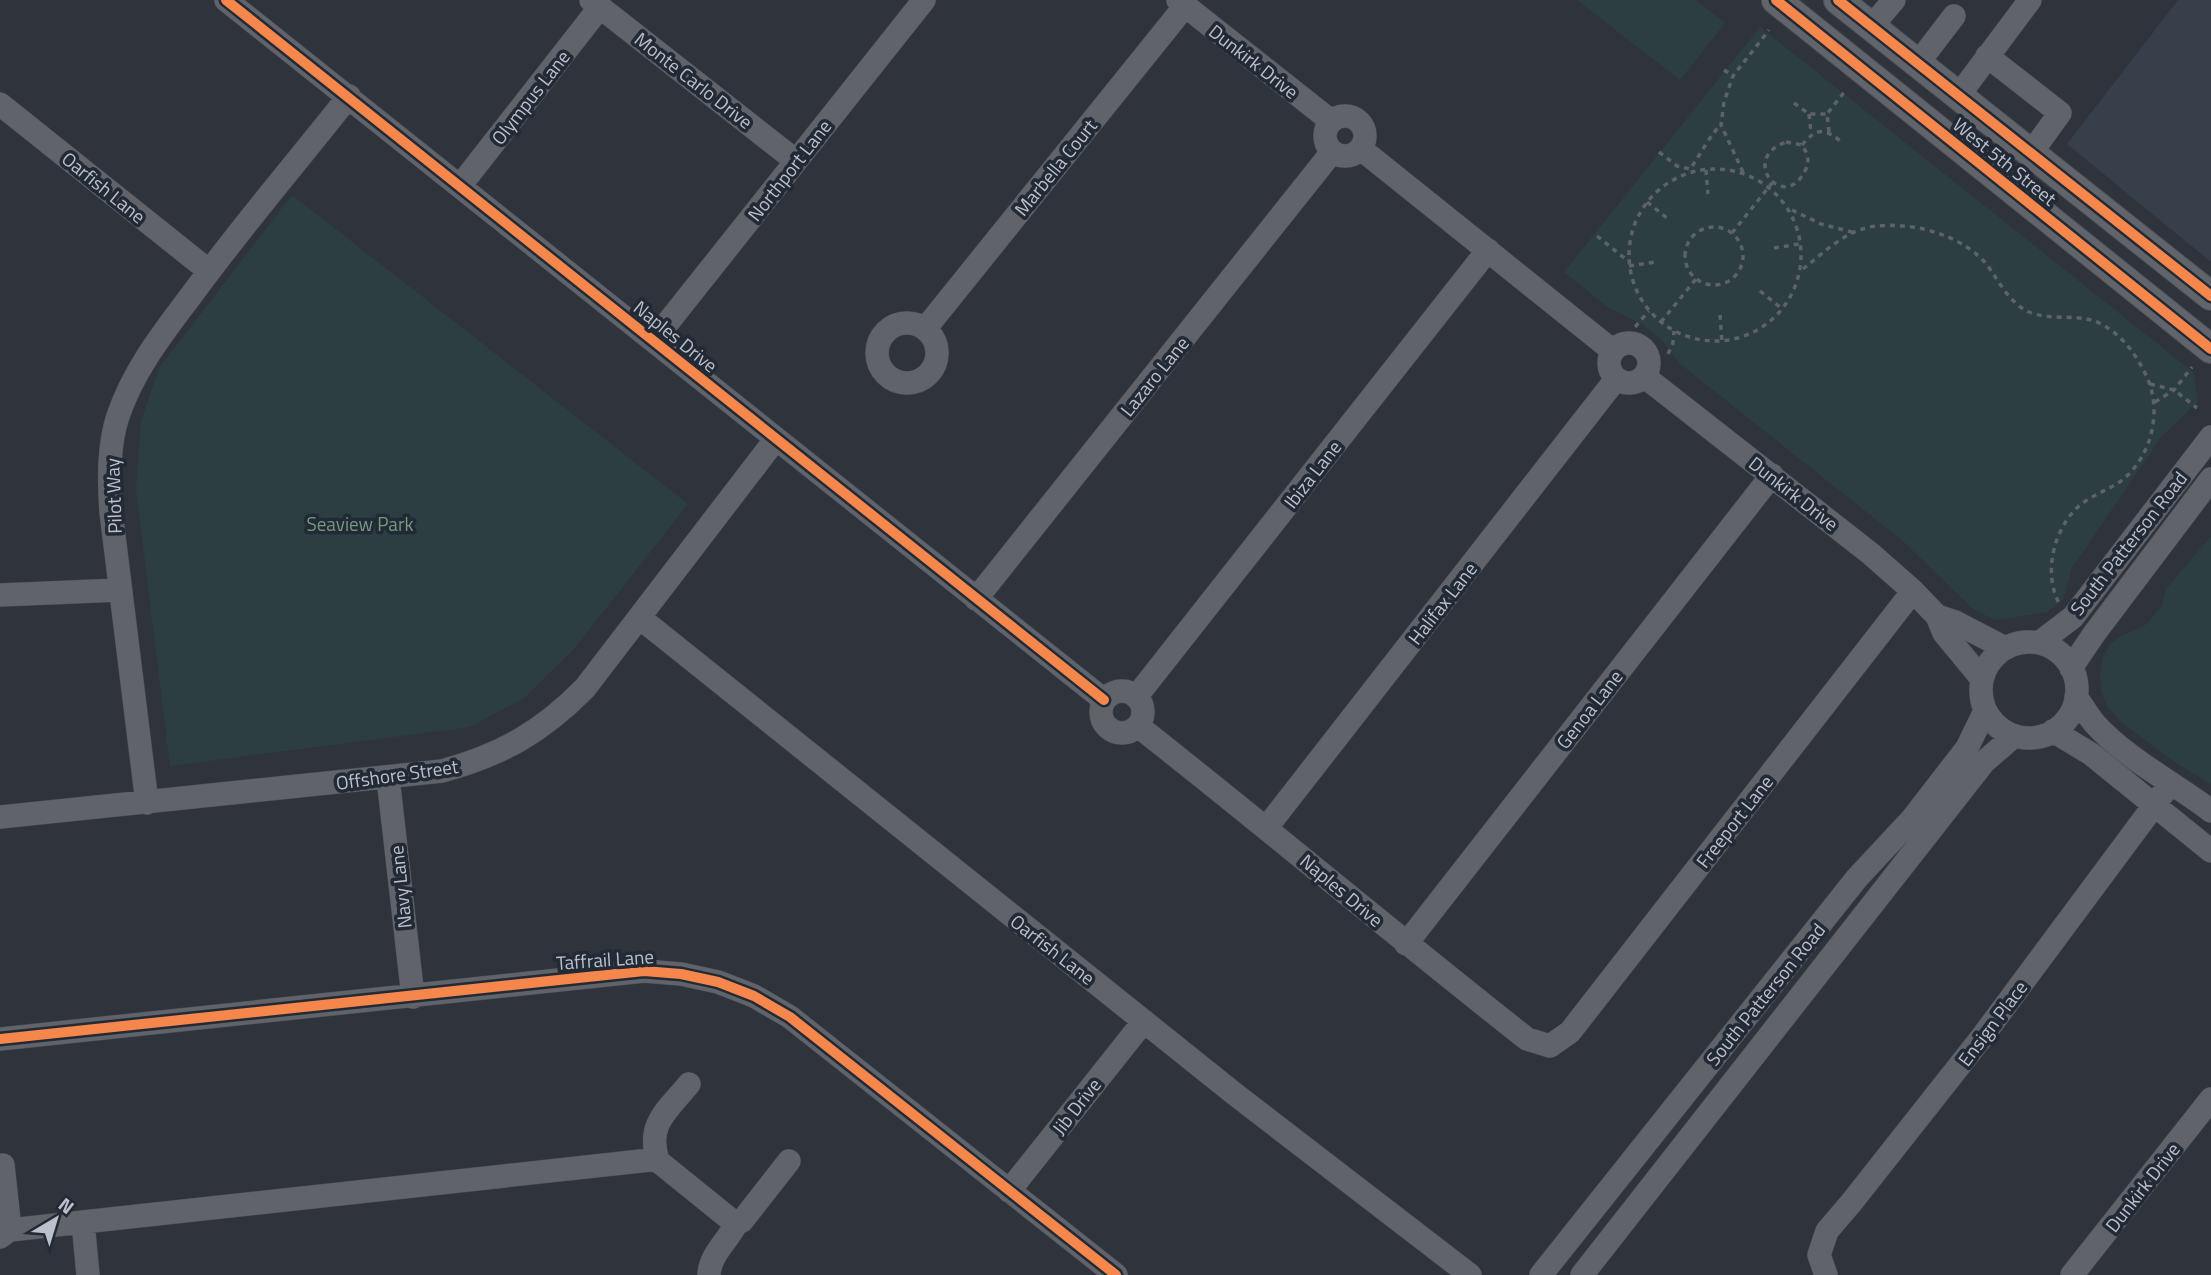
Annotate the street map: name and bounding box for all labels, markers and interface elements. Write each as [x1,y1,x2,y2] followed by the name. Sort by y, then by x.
[1203,17,1305,105] street label: Dunkirk Drive
[629,25,759,135] street label: Monte Carlo Drive
[484,43,576,151] street label: Olympus Lane
[1947,110,2063,212] street label: West 5th Street
[1007,112,1103,222] street label: Marbella Court
[740,113,838,227] street label: Northport Lane
[56,144,152,230] street label: Oarfish Lane
[628,293,724,379] street label: Naples Drive
[1113,330,1195,422] street label: Lazaro Lane
[1276,434,1348,514] street label: Ibiza Lane
[1743,449,1845,537] street label: Dunkirk Drive
[97,458,129,534] street label: Pilot Way
[2062,465,2194,621] street label: South Patterson Road
[306,509,414,538] park label: Seaview Park
[1400,556,1484,650] street label: Halifax Lane
[1549,663,1629,755] street label: Genoa Lane
[334,751,460,797] street label: Offshore Street
[1688,768,1780,874] street label: Freeport Lane
[381,844,419,930] street label: Navy Lane
[1294,846,1390,934] street label: Naples Drive
[1004,907,1102,991] street label: Oarfish Lane
[1698,916,1832,1072] street label: South Patterson Road
[555,941,655,977] street label: Taffrail Lane
[1950,974,2034,1072] street label: Ensign Place
[1044,1071,1108,1141] street label: Jib Drive
[2098,1136,2186,1238] street label: Dunkirk Drive
[21,1184,91,1254] north arrow
[53,1190,81,1221] text: N

